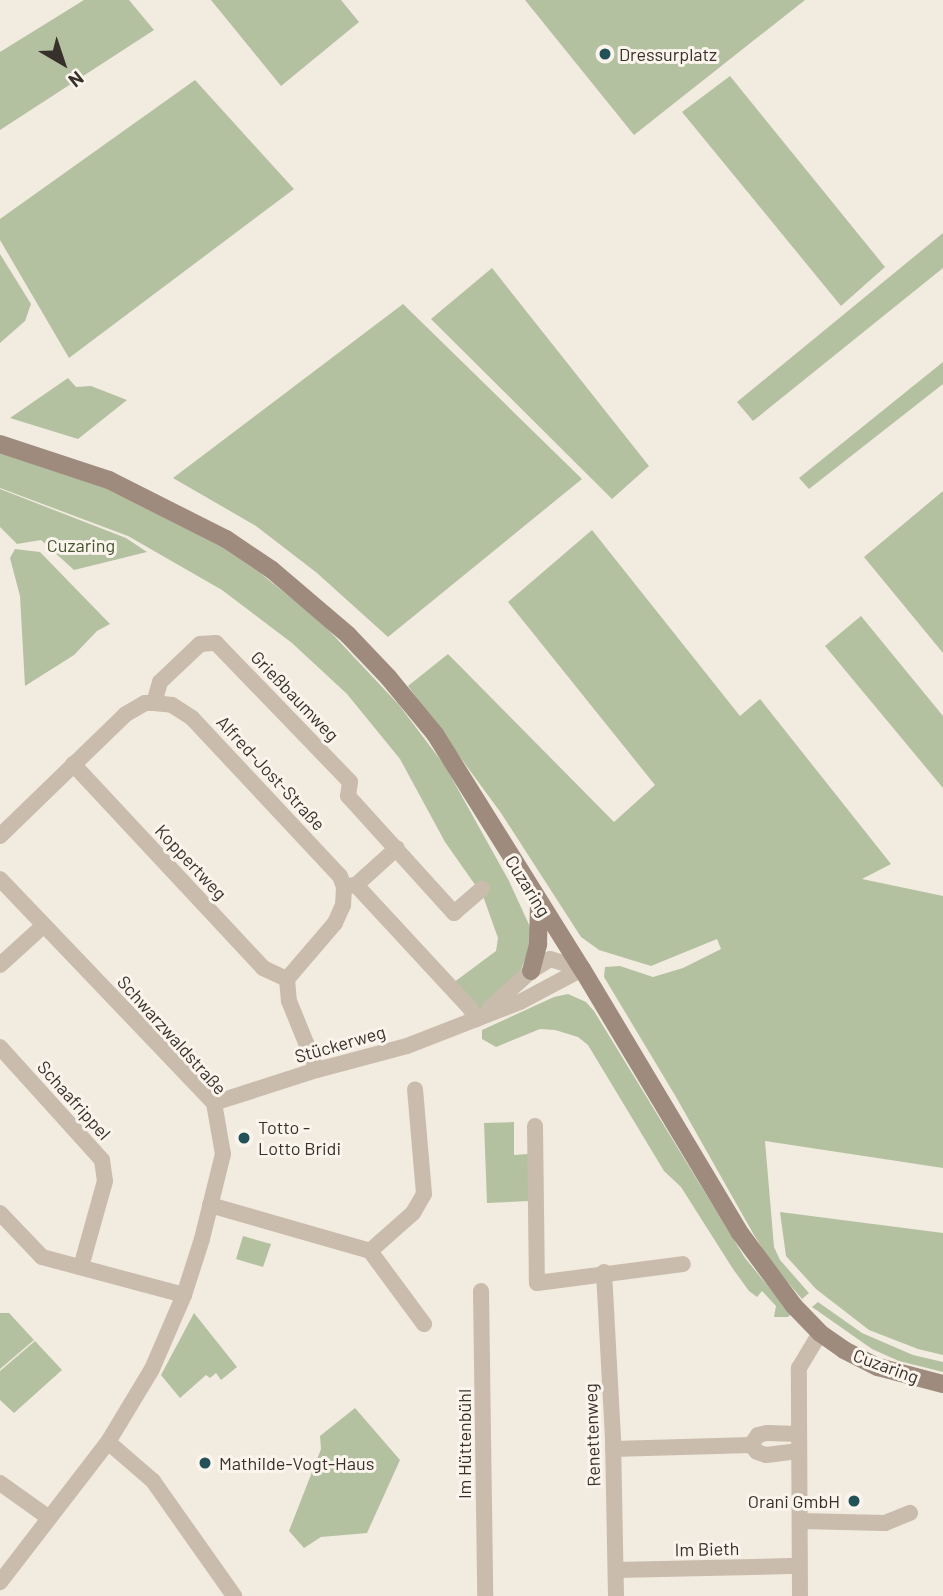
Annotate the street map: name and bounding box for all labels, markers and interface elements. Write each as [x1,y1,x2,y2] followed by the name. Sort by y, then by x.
[28,28,98,98] north arrow
[619,43,717,65] place label: Dressurplatz
[597,46,613,62] marker: Dressurplatz
[64,67,89,93] text: N
[47,534,115,556] park label: Cuzaring
[247,646,343,746] street label: Grießbaumweg
[212,711,330,835] street label: Alfred-Jost-Straße
[151,820,231,904] street label: Koppertweg
[501,851,555,921] street label: Cuzaring
[113,971,231,1099] street label: Schwarzwaldstraße
[292,1021,388,1067] street label: Stückerweg
[33,1056,115,1144] street label: Schaafrippel
[258,1117,341,1160] place label: Totto - Lotto Bridi
[236,1130,252,1146] marker: Totto - Lotto Bridi
[850,1344,922,1388] street label: Cuzaring
[579,1383,605,1487] street label: Renettenweg
[453,1389,475,1499] street label: Im Hüttenbühl
[219,1452,374,1474] place label: Mathilde-Vogt-Haus
[197,1455,213,1471] marker: Mathilde-Vogt-Haus
[748,1490,840,1512] place label: Orani GmbH
[846,1493,862,1509] marker: Orani GmbH
[674,1538,740,1560] street label: Im Bieth

